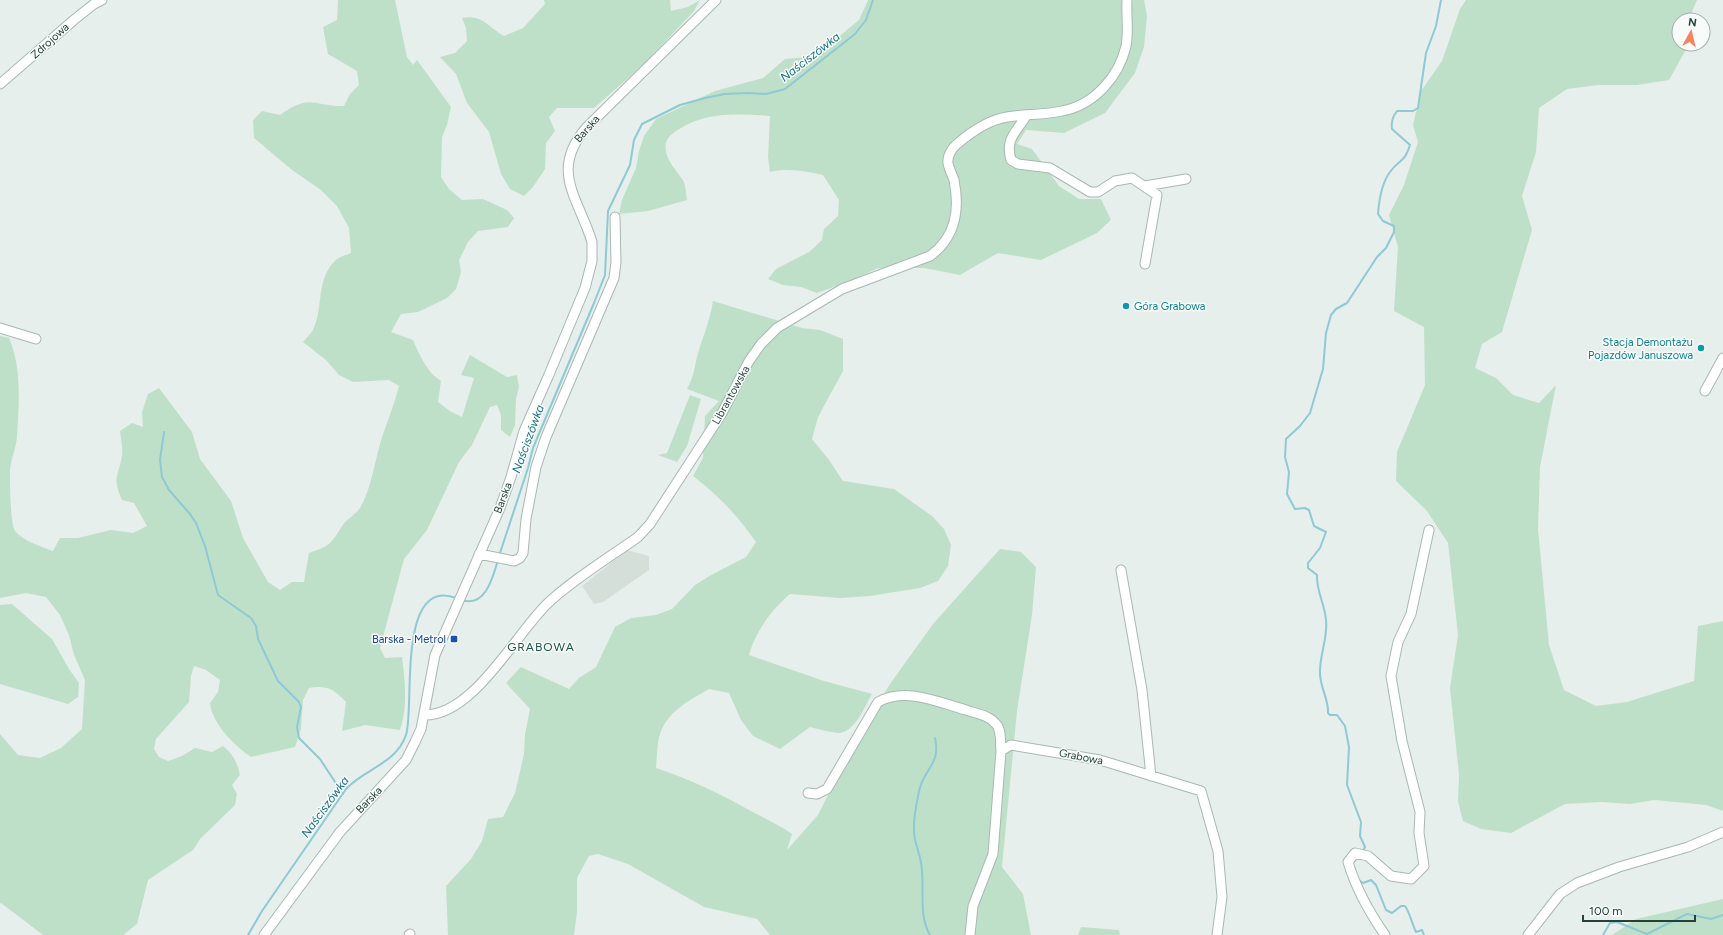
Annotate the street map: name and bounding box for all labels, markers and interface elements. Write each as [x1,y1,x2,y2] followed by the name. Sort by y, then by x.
[1671,12,1711,52] north arrow
[1687,16,1697,30] text: N
[28,20,72,62] street label: Zdrojowa
[777,29,843,85] water label: Naściszówka
[572,113,602,145] street label: Barska
[1134,300,1205,313] place label: Góra Grabowa
[1121,301,1131,311] marker: Góra Grabowa
[1588,336,1693,362] place label: Stacja Demontażu Pojazdów Januszowa
[1696,343,1706,353] marker: Stacja Demontażu Pojazdów Januszowa
[710,363,752,427] street label: Librantowska
[509,403,547,475] water label: Naściszówka
[491,481,515,515] street label: Barska
[372,633,446,646] place label: Barska - Metrol
[449,634,459,644] marker: Barska - Metrol
[507,640,575,654] district label: GRABOWA
[1058,746,1104,768] street label: Grabowa
[298,774,352,840] water label: Naściszówka
[353,784,385,816] street label: Barska
[1583,897,1695,923] scale bar
[1589,904,1623,918] text: 100 m

